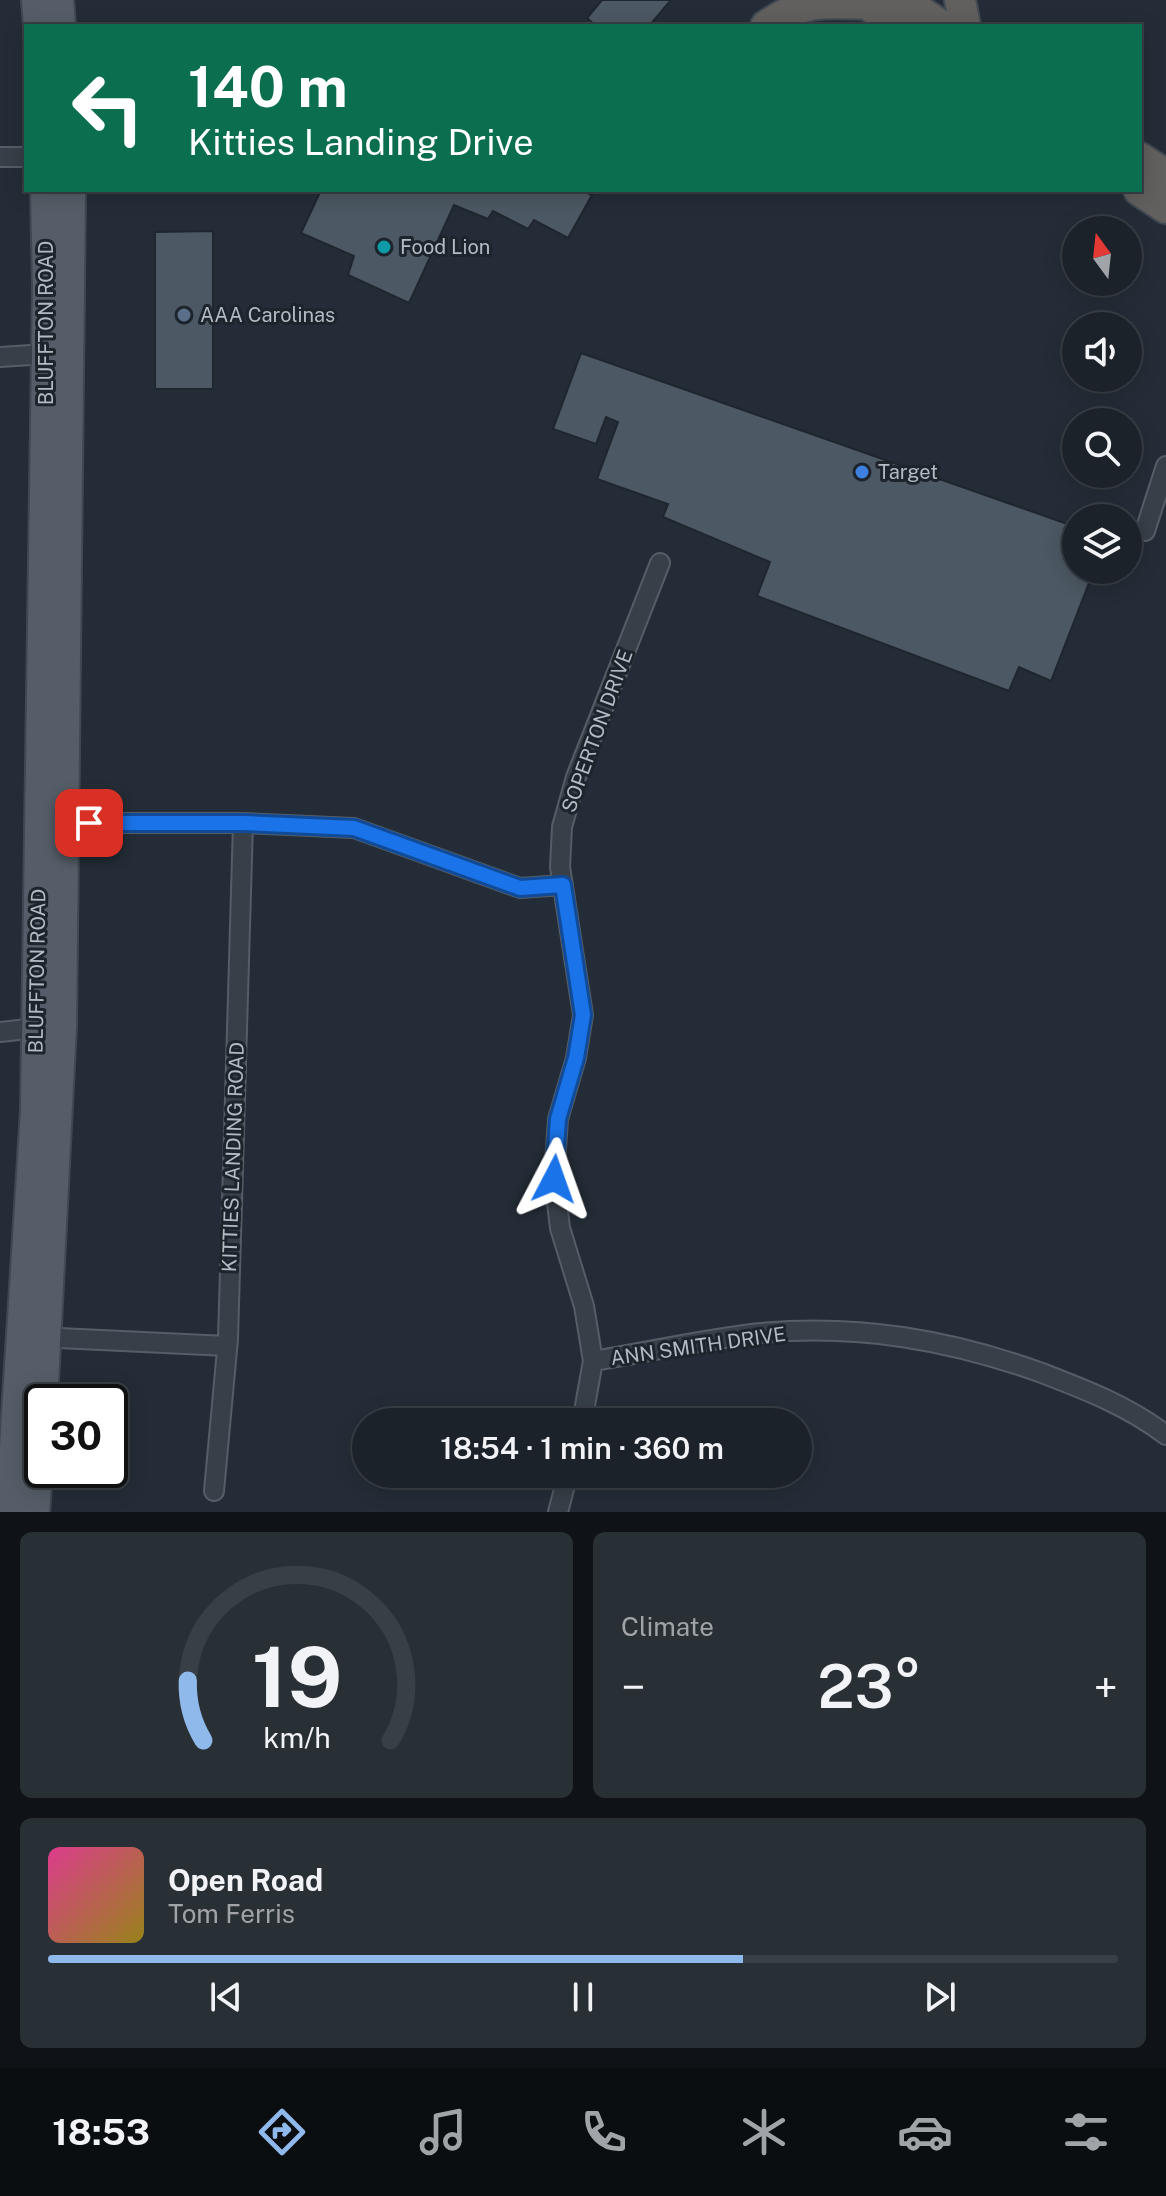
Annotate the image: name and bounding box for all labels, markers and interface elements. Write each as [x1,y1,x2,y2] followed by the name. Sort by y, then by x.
[188,54,348,120] text: 140 m
[56,56,160,160] icon: left
[188,121,534,163] text: Kitties Landing Drive
[1062,216,1142,296] north arrow
[1062,216,1142,584] map controls
[400,235,490,259] place label: Food Lion
[375,238,393,256] marker: Food Lion
[34,241,58,405] street label: BLUFFTON ROAD
[200,303,335,327] place label: AAA Carolinas
[175,306,193,324] marker: AAA Carolinas
[1062,312,1142,392] button: sound
[1062,408,1142,488] button: search
[878,460,938,484] place label: Target
[853,463,871,481] marker: Target
[1062,504,1142,584] button: layers
[556,646,638,816] street label: SOPERTON DRIVE
[55,789,123,857] pin
[67,801,111,845] icon: arrive
[24,888,50,1054] street label: BLUFFTON ROAD
[217,1041,249,1273] street label: KITTIES LANDING ROAD
[512,1137,596,1221] position arrow
[609,1322,787,1370] street label: ANN SMITH DRIVE
[24,1384,128,1488] speed limit sign: 30
[440,1430,724,1466] text: 18:54 · 1 min · 360 m
[621,1611,714,1642] text: Climate
[251,1628,342,1726] text: 19
[817,1651,922,1722] text: 23°
[621,1661,645,1713] text: −
[1094,1661,1118,1713] text: +
[263,1721,330,1754] text: km/h
[168,1862,323,1898] text: Open Road
[168,1898,295,1929] text: Tom Ferris
[204,1975,248,2019] icon: previous
[561,1975,605,2019] icon: pause
[918,1975,962,2019] icon: next
[254,2104,310,2160] icon: directions
[415,2104,471,2160] icon: music
[576,2104,632,2160] icon: phone
[736,2104,792,2160] icon: climate
[897,2104,953,2160] icon: car
[1058,2104,1114,2160] icon: filters
[52,2111,150,2153] text: 18:53

